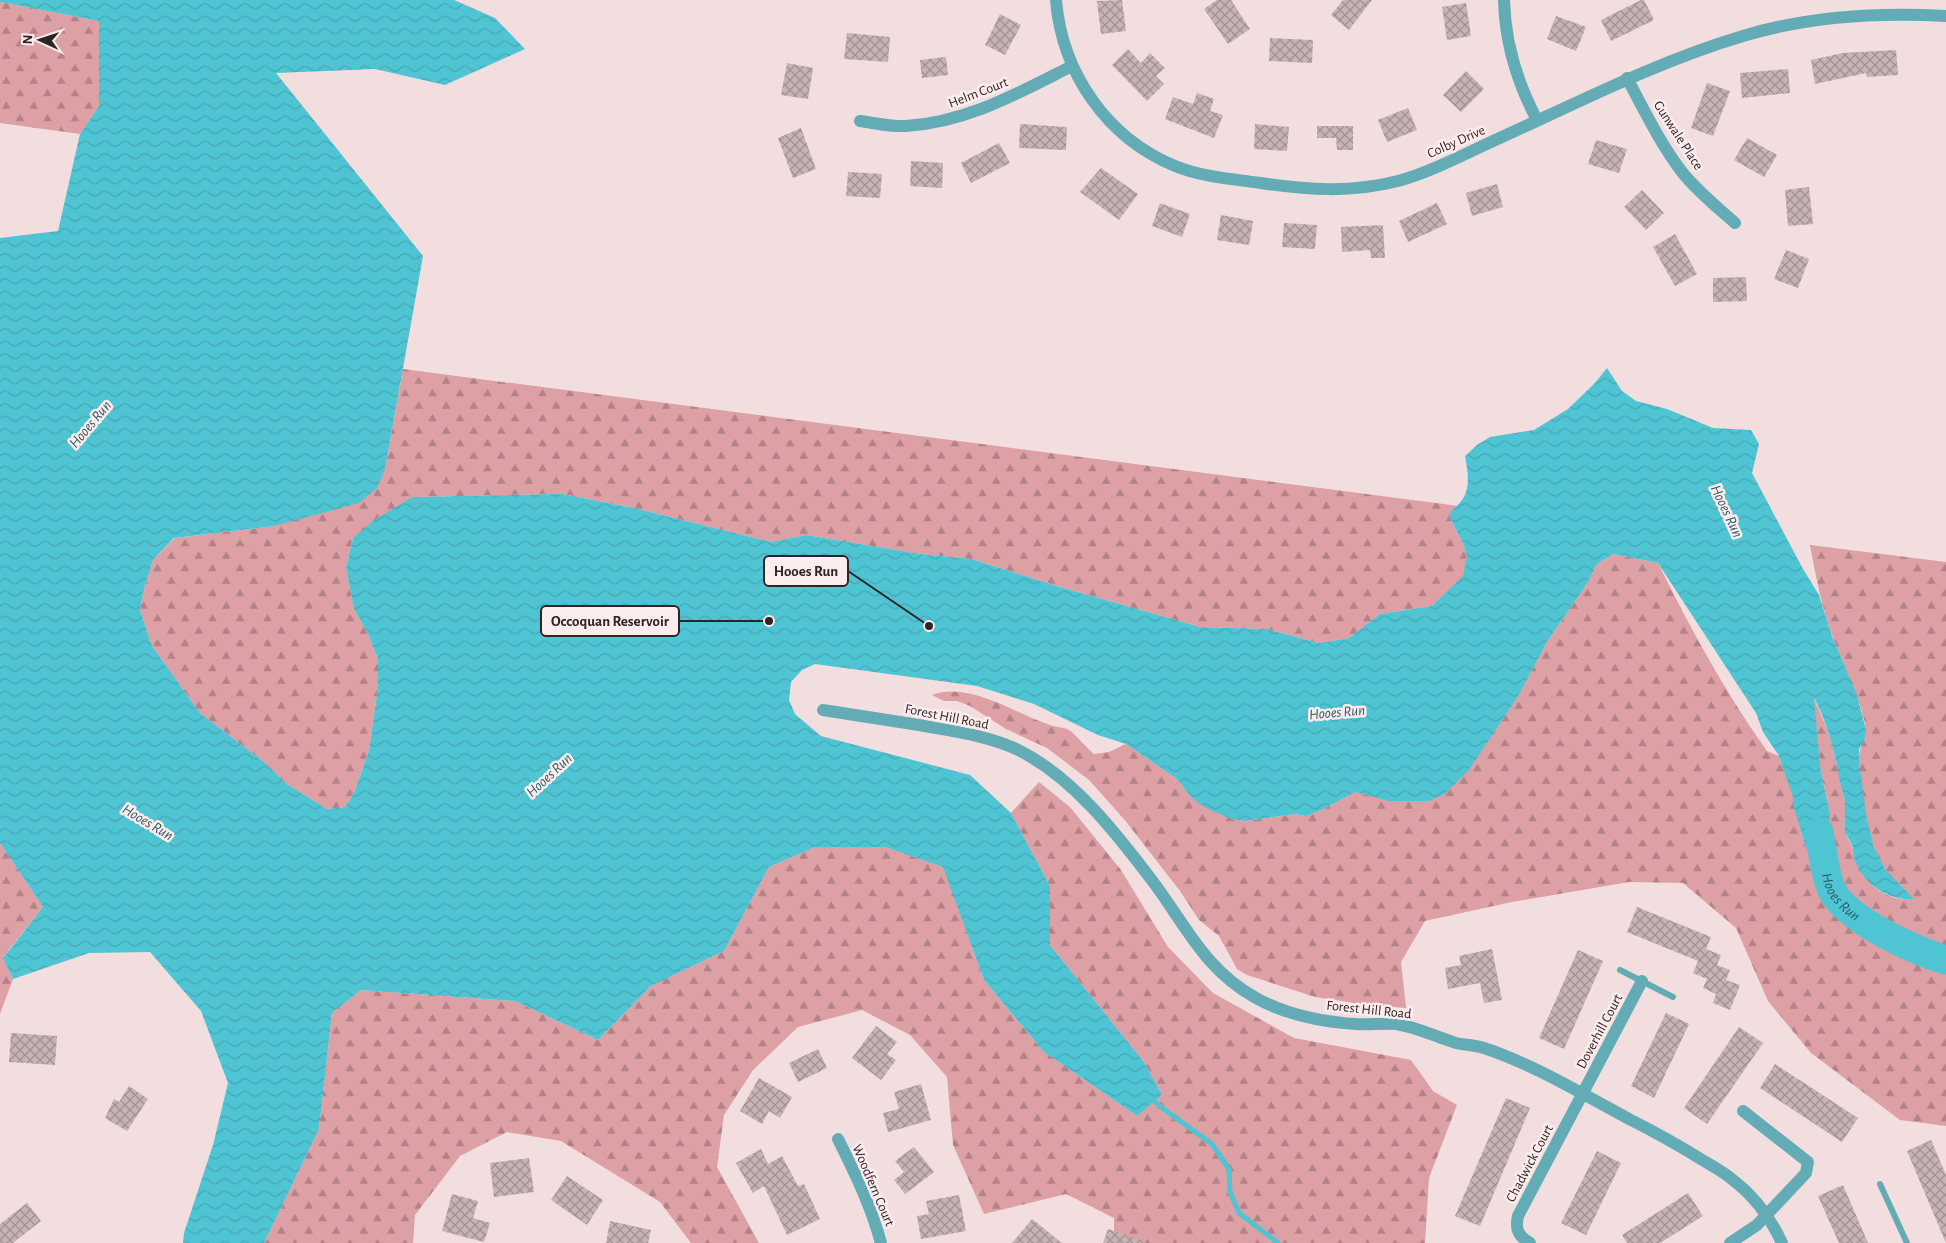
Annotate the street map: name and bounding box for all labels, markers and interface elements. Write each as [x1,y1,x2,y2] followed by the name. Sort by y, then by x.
[15,15,65,65] north arrow
[21,34,35,45] text: N
[947,75,1011,111] street label: Helm Court
[1651,99,1706,172] street label: Gunwale Place
[1425,123,1487,161] street label: Colby Drive
[67,398,114,451] water label: Hooes Run
[1708,483,1745,540] water label: Hooes Run
[764,556,848,586] callout: Hooes Run
[774,564,838,579] text: Hooes Run
[541,606,679,636] callout: Occoquan Reservoir
[551,614,670,629] text: Occoquan Reservoir
[904,702,990,732] street label: Forest Hill Road
[1308,703,1366,722] water label: Hooes Run
[524,751,575,800] water label: Hooes Run
[120,802,176,843] water label: Hooes Run
[1819,871,1862,924] water label: Hooes Run
[1574,991,1626,1071] street label: Doverhill Court
[1326,999,1412,1021] street label: Forest Hill Road
[1504,1122,1556,1204] street label: Chadwick Court
[850,1142,897,1229] street label: Woodfern Court

